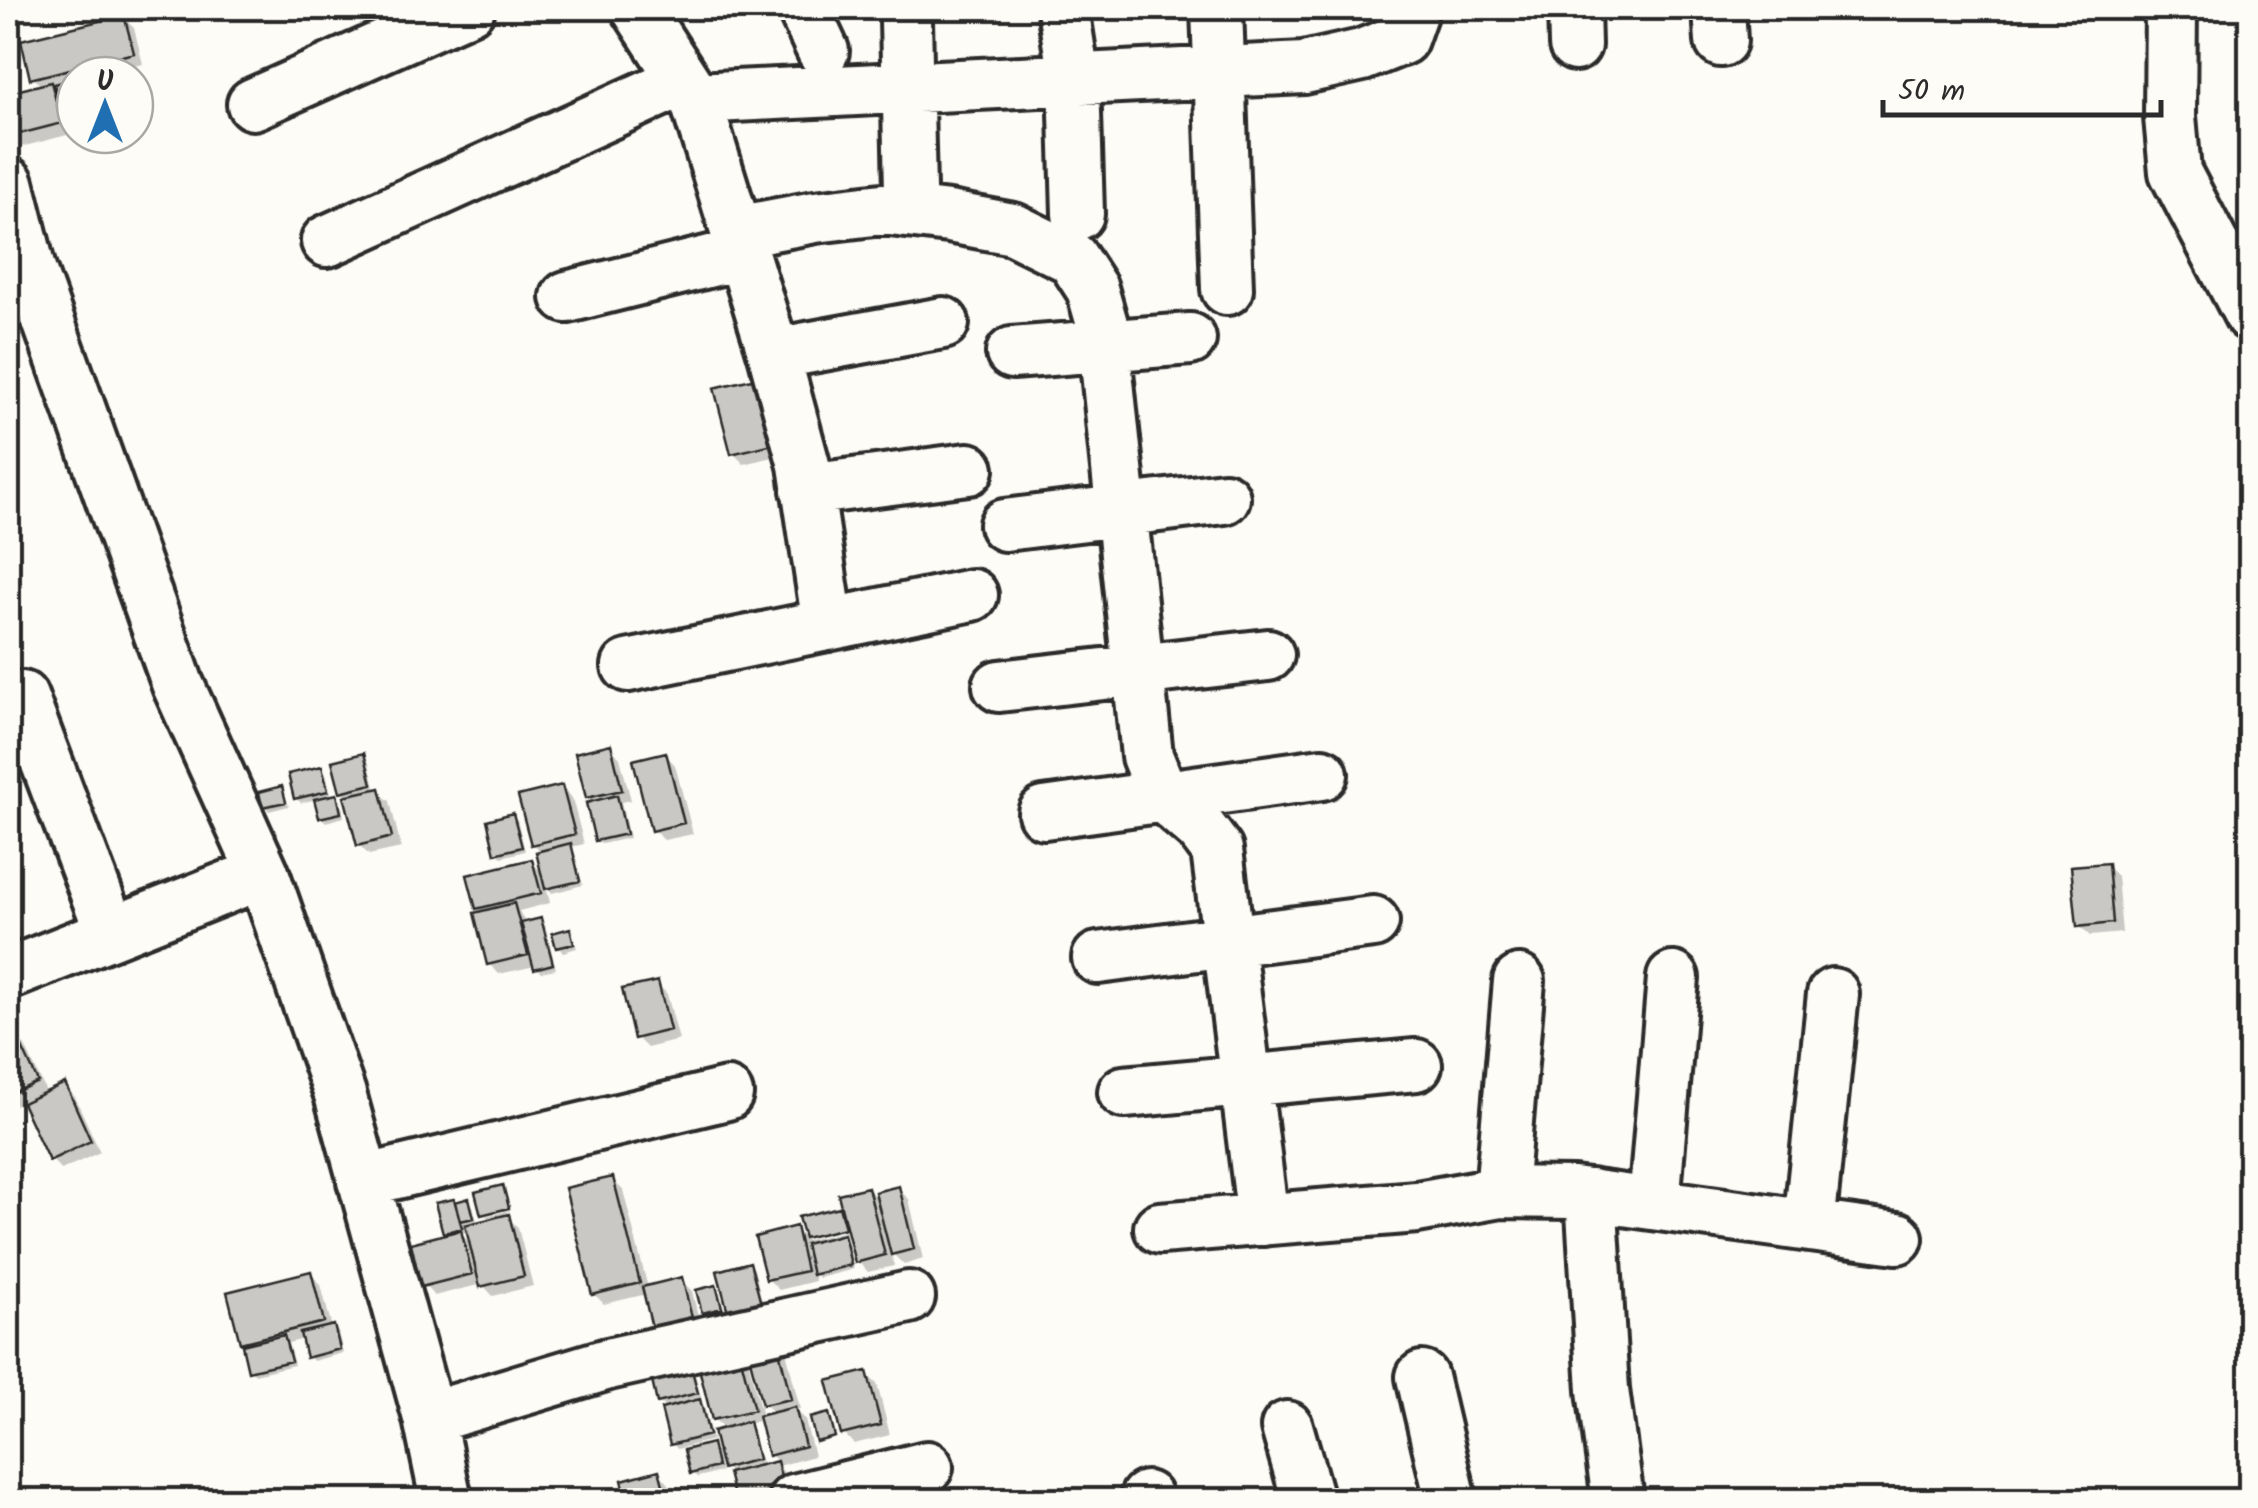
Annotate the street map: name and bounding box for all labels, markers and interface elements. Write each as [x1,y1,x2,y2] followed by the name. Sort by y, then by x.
[55,55,155,155] north arrow
[1883,55,2160,117] scale bar
[97,60,114,105] text: U
[1898,68,1965,116] text: 50 m

